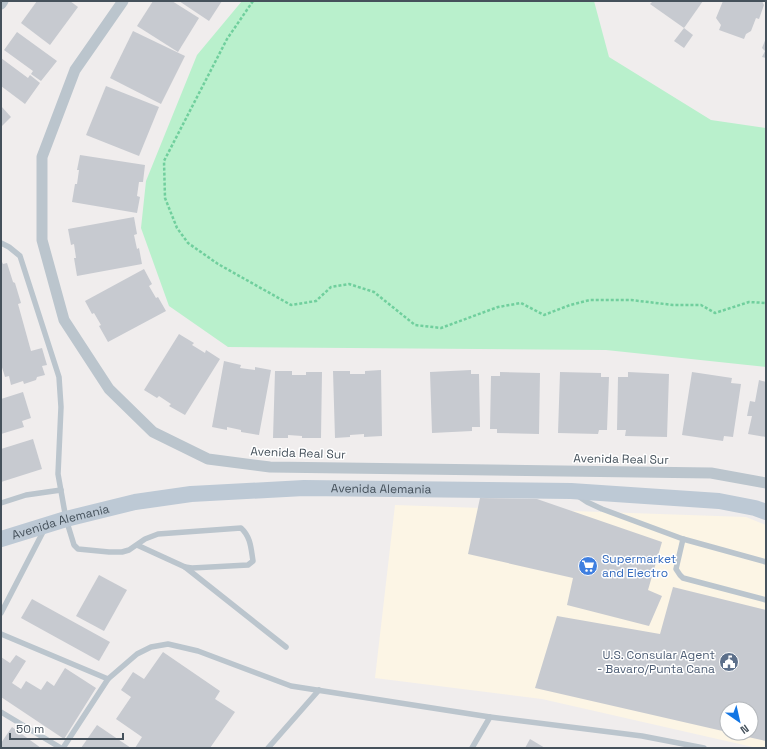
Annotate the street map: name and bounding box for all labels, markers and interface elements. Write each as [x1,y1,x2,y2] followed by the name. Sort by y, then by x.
[250,443,346,463] street label: Avenida Real Sur
[573,450,669,468] street label: Avenida Real Sur
[331,480,432,497] street label: Avenida Alemania
[10,501,111,543] street label: Avenida Alemania
[602,551,676,581] place label: Supermarket and Electro
[577,555,599,577] supermarket icon: Supermarket and Electro
[597,647,715,677] place label: U.S. Consular Agent - Bavaro/Punta Cana
[718,651,740,673] public building icon: U.S. Consular Agent - Bavaro/Punta Cana
[719,701,759,741] north arrow
[10,715,123,741] scale bar
[16,721,44,737] text: 50 m
[738,721,752,737] text: N

